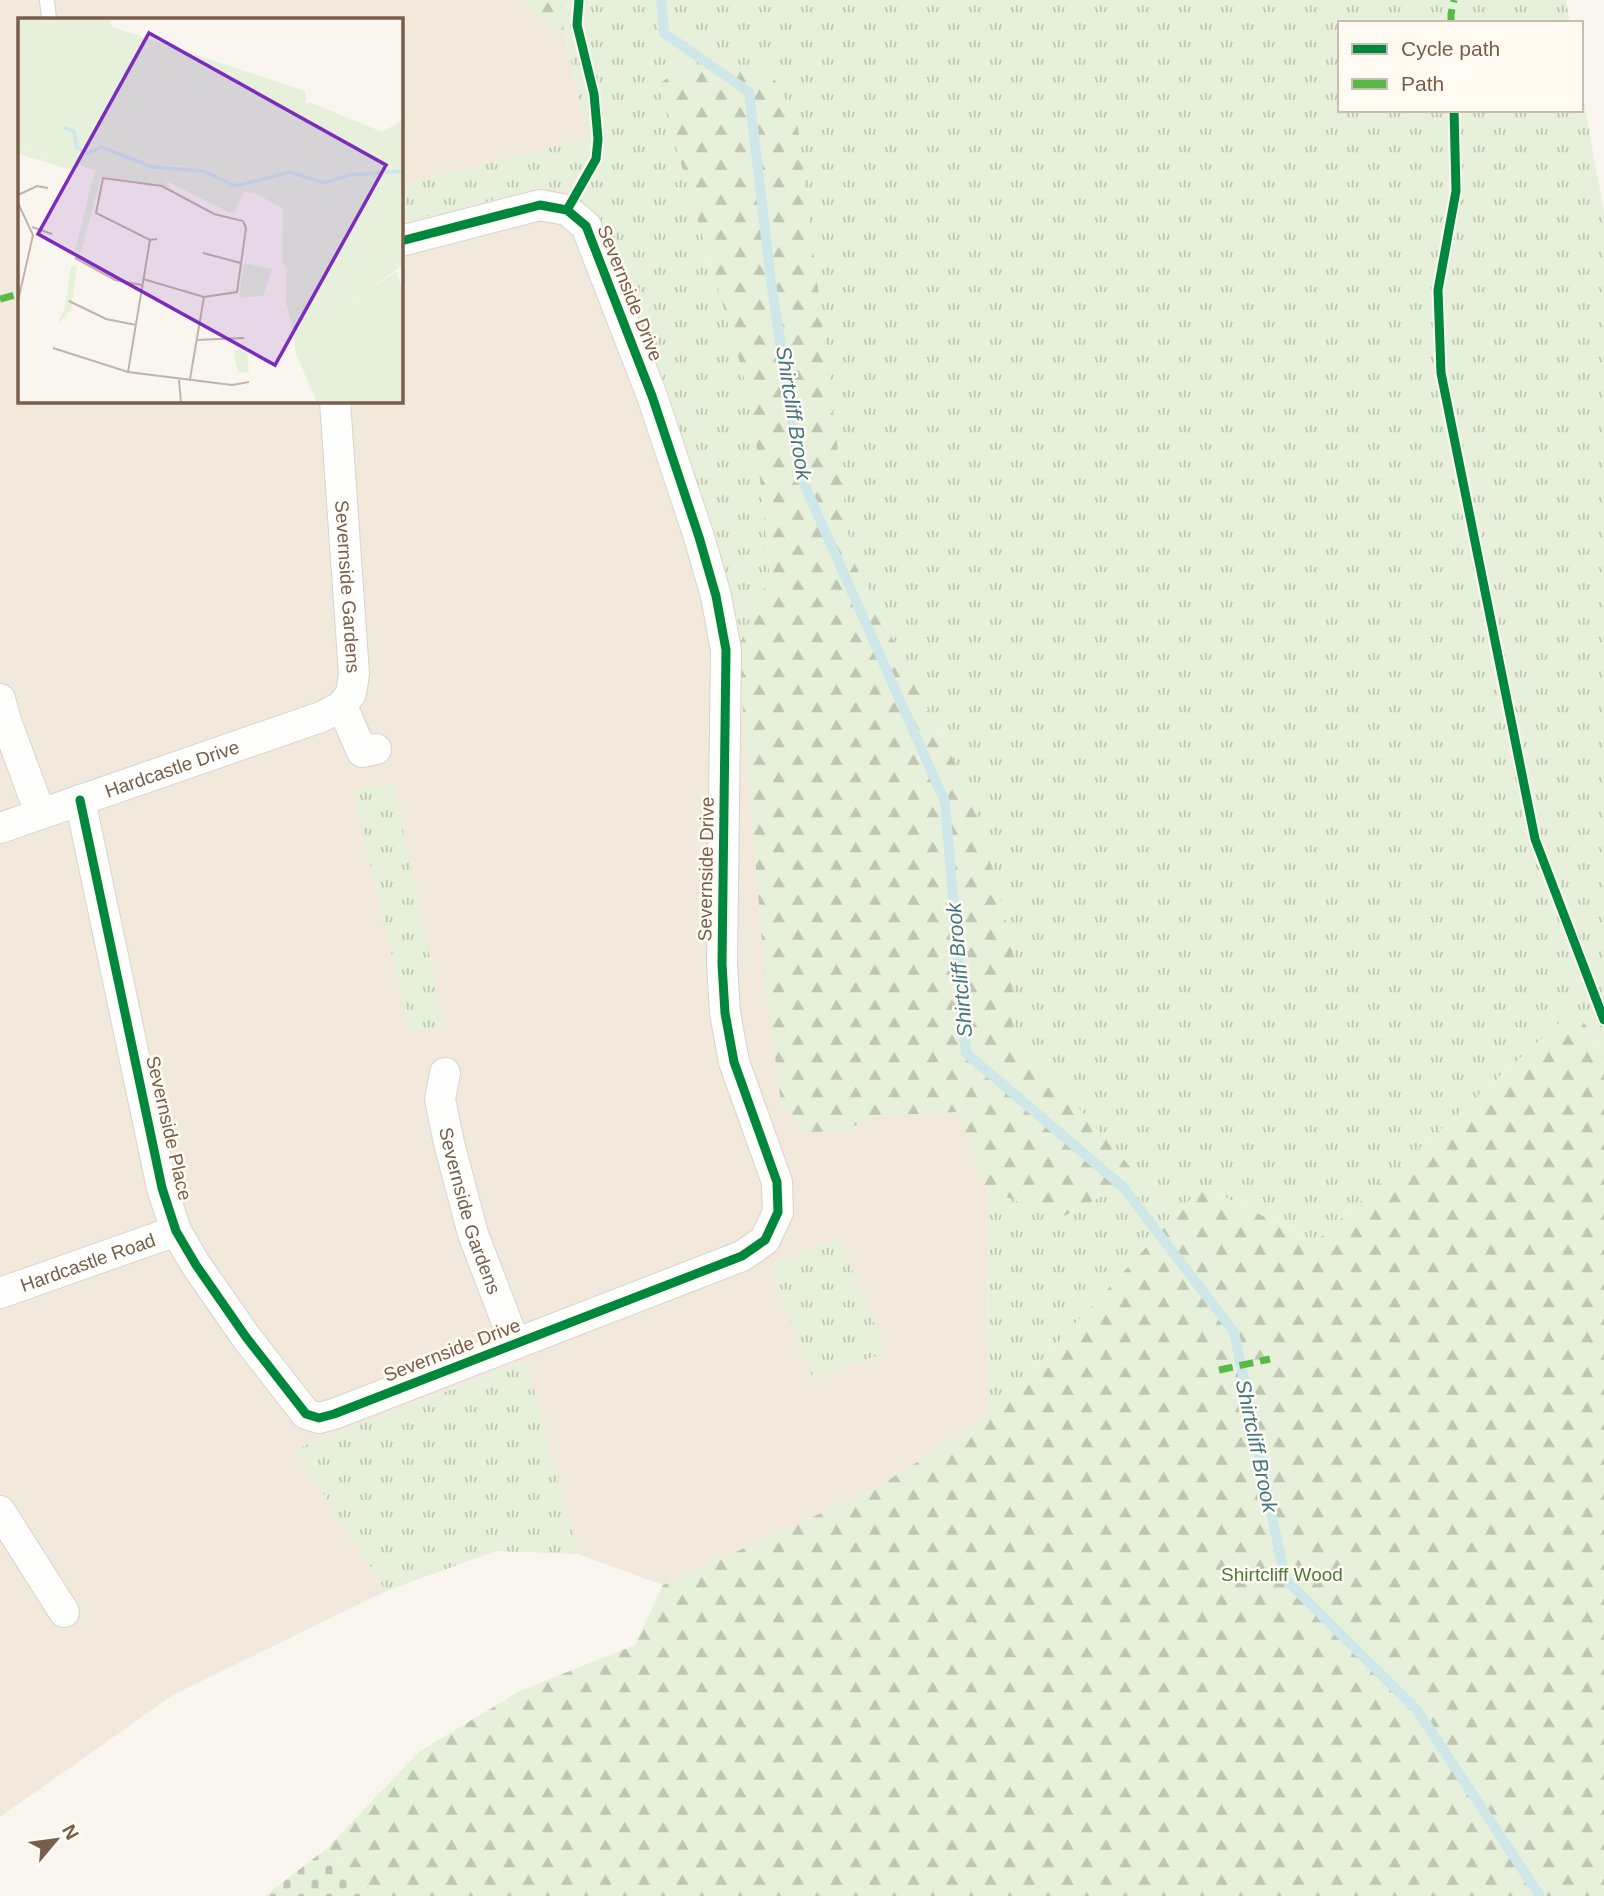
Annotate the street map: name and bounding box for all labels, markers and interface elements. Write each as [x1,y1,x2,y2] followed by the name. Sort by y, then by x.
[18,18,402,402] inset map
[1338,21,1583,112] legend
[1401,37,1500,60] text: Cycle path
[1401,72,1444,95] text: Path
[593,222,667,364] street label: Severnside Drive
[772,344,816,483] water label: Shirtcliff Brook
[331,499,364,674] street label: Severnside Gardens
[102,736,242,801] street label: Hardcastle Drive
[694,796,718,942] street label: Severnside Drive
[942,900,976,1038] water label: Shirtcliff Brook
[142,1054,196,1202] street label: Severnside Place
[435,1125,505,1297] street label: Severnside Gardens
[17,1229,158,1296] street label: Hardcastle Road
[381,1314,523,1386] street label: Severnside Drive
[1232,1377,1283,1516] water label: Shirtcliff Brook
[1221,1564,1343,1585] park label: Shirtcliff Wood
[21,1805,91,1875] north arrow
[58,1821,83,1843] text: N

